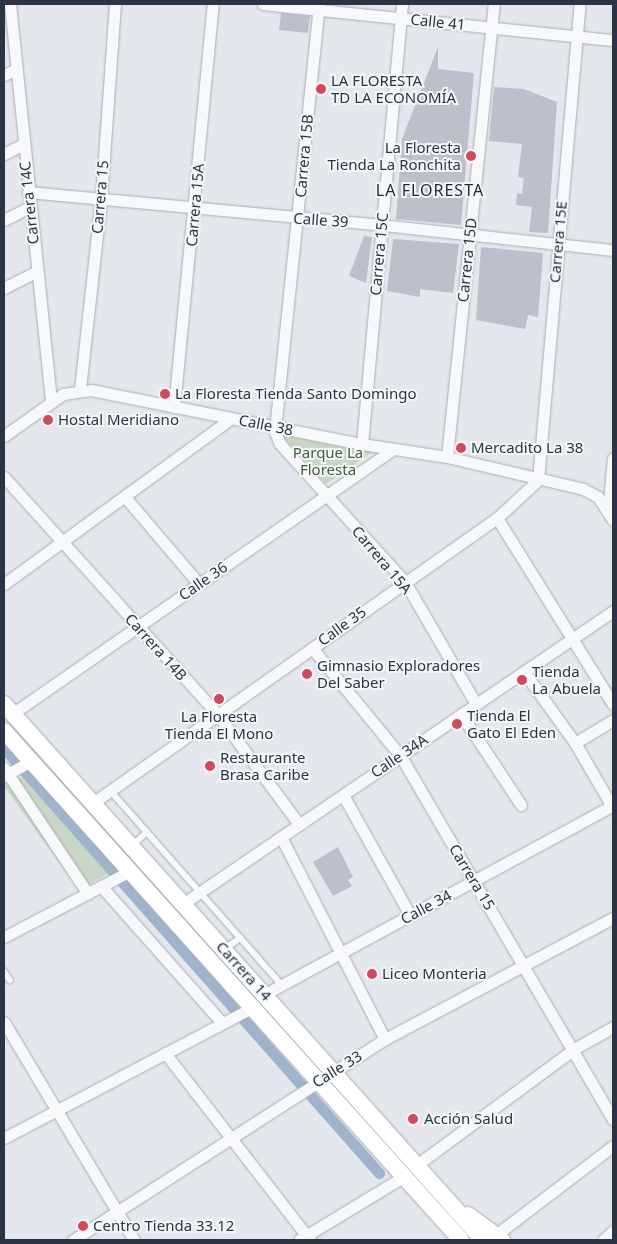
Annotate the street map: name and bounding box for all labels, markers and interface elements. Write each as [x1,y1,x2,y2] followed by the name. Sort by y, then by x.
[410,10,466,34] street label: Calle 41
[331,71,456,106] place label: LA FLORESTA TD LA ECONOMÍA
[315,83,327,95] marker: LA FLORESTA TD LA ECONOMÍA
[291,114,317,198] street label: Carrera 15B
[328,138,461,173] place label: La Floresta Tienda La Ronchita
[465,150,477,162] marker: La Floresta Tienda La Ronchita
[88,159,112,235] street label: Carrera 15
[16,161,42,245] street label: Carrera 14C
[182,163,208,247] street label: Carrera 15A
[374,180,486,200] district label: LA FLORESTA
[545,200,571,284] street label: Carrera 15E
[293,209,349,231] street label: Calle 39
[366,212,392,296] street label: Carrera 15C
[454,217,480,303] street label: Carrera 15D
[175,385,416,403] place label: La Floresta Tienda Santo Domingo
[159,388,171,400] marker: La Floresta Tienda Santo Domingo
[58,411,179,429] place label: Hostal Meridiano
[237,411,295,439] street label: Calle 38
[42,414,54,426] marker: Hostal Meridiano
[471,439,583,457] place label: Mercadito La 38
[455,442,467,454] marker: Mercadito La 38
[293,443,363,478] park label: Parque La Floresta
[348,522,416,598] street label: Carrera 15A
[175,558,231,604] street label: Calle 36
[314,603,370,649] street label: Calle 35
[121,610,191,684] street label: Carrera 14B
[317,656,480,691] place label: Gimnasio Exploradores Del Saber
[532,662,601,697] place label: Tienda La Abuela
[301,668,313,680] marker: Gimnasio Exploradores Del Saber
[516,674,528,686] marker: Tienda La Abuela
[213,693,225,705] marker: La Floresta Tienda El Mono
[467,706,556,741] place label: Tienda El Gato El Eden
[165,707,273,742] place label: La Floresta Tienda El Mono
[451,718,463,730] marker: Tienda El Gato El Eden
[367,730,431,782] street label: Calle 34A
[220,748,309,783] place label: Restaurante Brasa Caribe
[204,760,216,772] marker: Restaurante Brasa Caribe
[445,841,499,913] street label: Carrera 15
[397,886,455,928] street label: Calle 34
[213,938,275,1004] street label: Carrera 14
[382,965,487,983] place label: Liceo Monteria
[366,968,378,980] marker: Liceo Monteria
[309,1047,365,1091] street label: Calle 33
[424,1110,513,1128] place label: Acción Salud
[406,1112,420,1126] marker: Acción Salud
[93,1217,234,1235] place label: Centro Tienda 33.12
[77,1220,89,1232] marker: Centro Tienda 33.12

